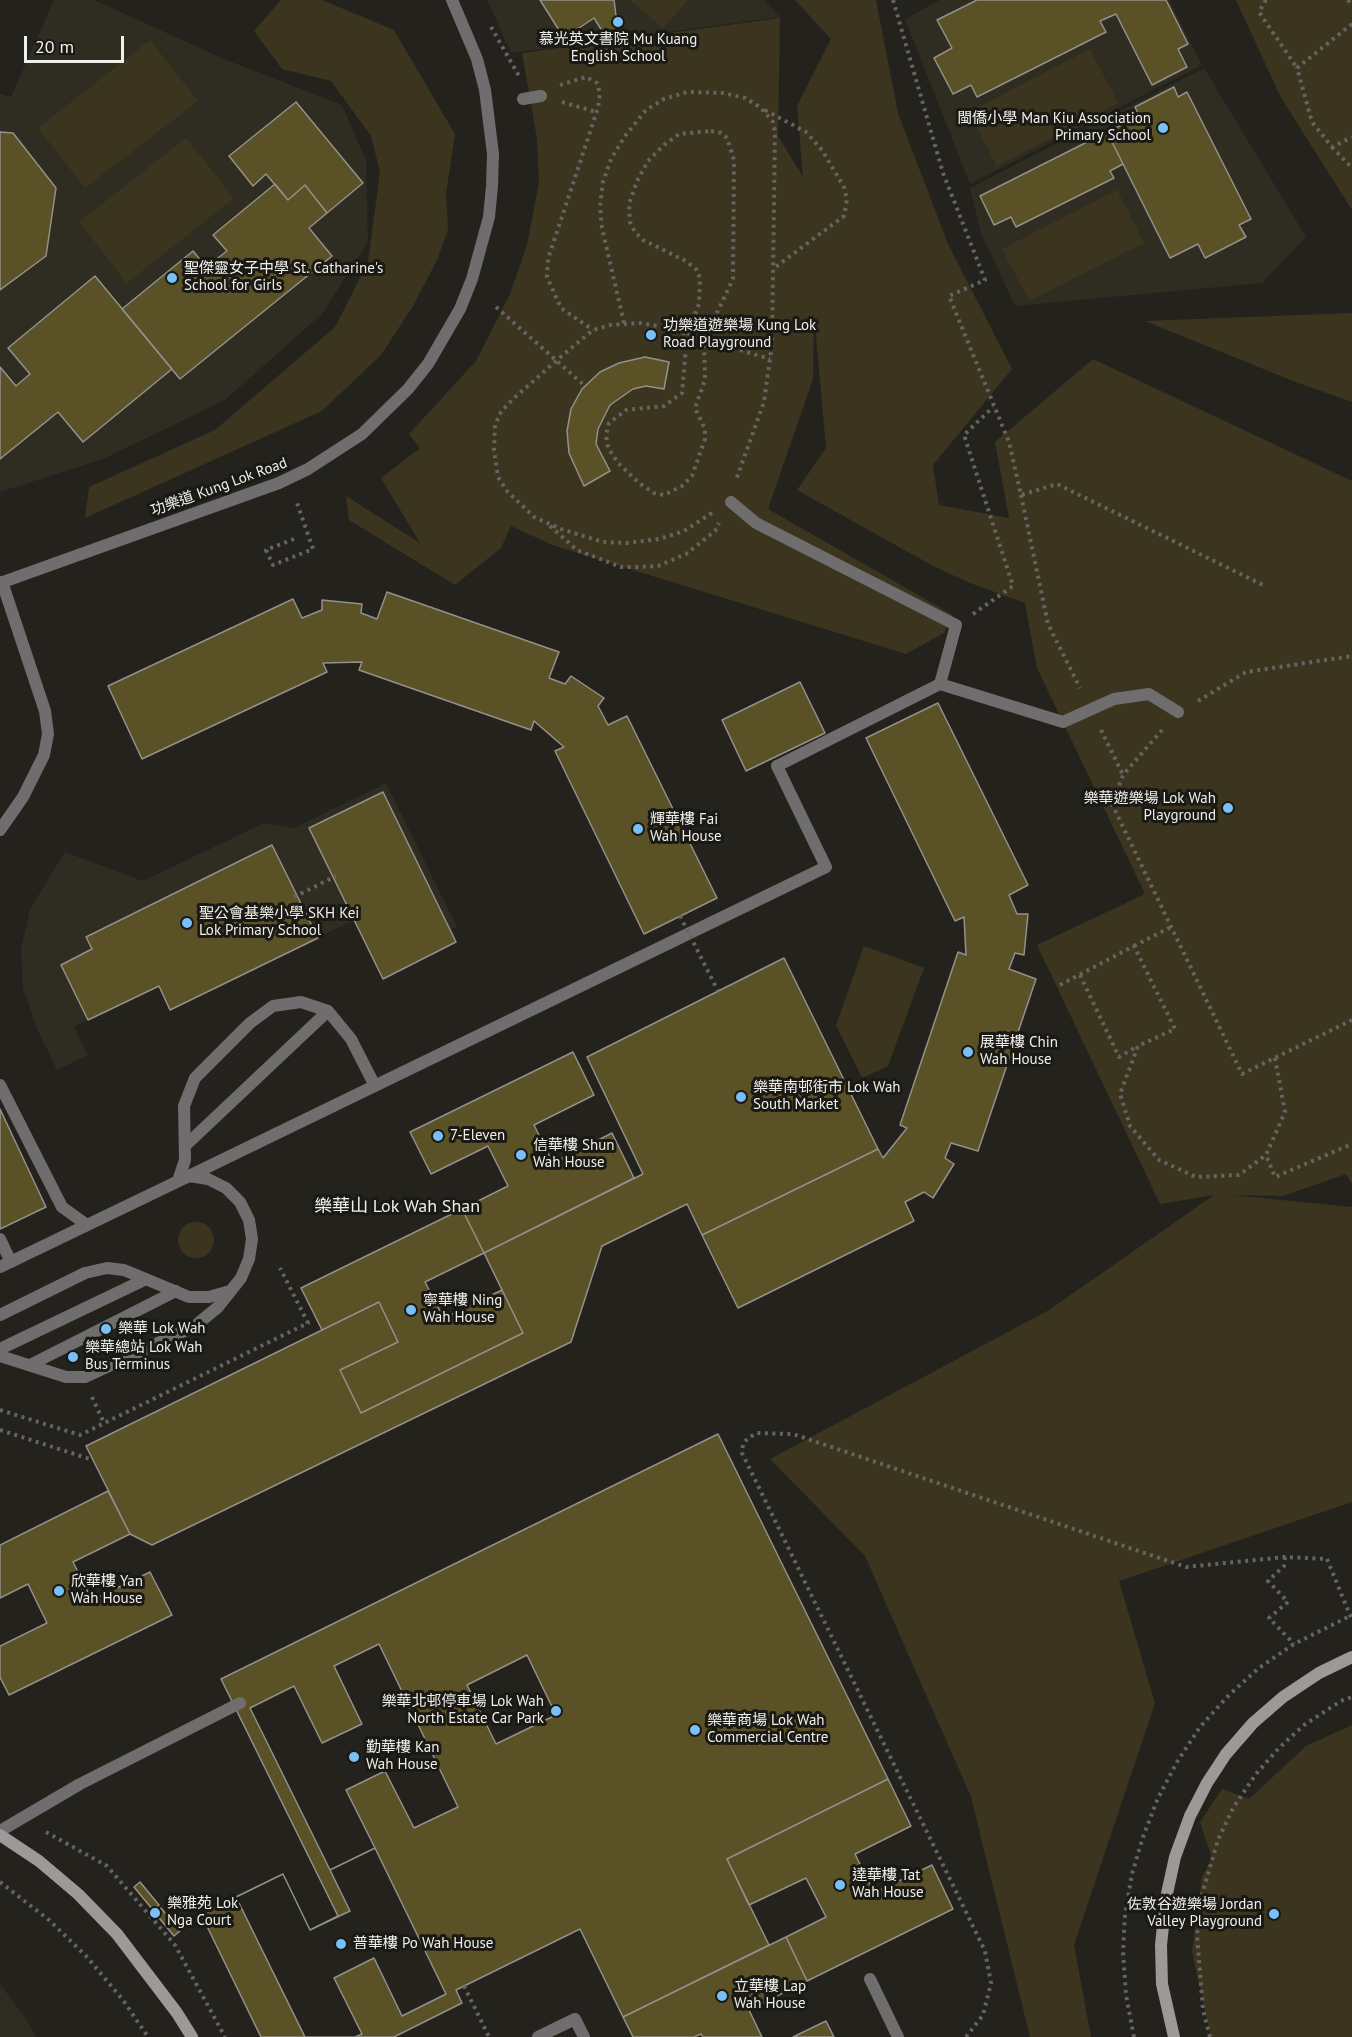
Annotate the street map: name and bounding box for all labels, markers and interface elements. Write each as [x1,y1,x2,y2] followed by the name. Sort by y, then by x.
[611,15,625,29] marker: 慕光英文書院 Mu Kuang English School
[27,24,128,62] scale bar
[539,31,697,66] place label: 慕光英文書院 Mu Kuang English School
[35,35,74,58] text: 20 m
[957,110,1151,145] place label: 閩僑小學 Man Kiu Association Primary School
[1156,121,1170,135] marker: 閩僑小學 Man Kiu Association Primary School
[184,260,383,295] place label: 聖傑靈女子中學 St. Catharine's School for Girls
[165,271,179,285] marker: 聖傑靈女子中學 St. Catharine's School for Girls
[663,317,816,352] place label: 功樂道遊樂場 Kung Lok Road Playground
[644,328,658,342] marker: 功樂道遊樂場 Kung Lok Road Playground
[148,454,290,520] street label: 功樂道 Kung Lok Road
[1083,790,1216,825] place label: 樂華遊樂場 Lok Wah Playground
[1221,801,1235,815] marker: 樂華遊樂場 Lok Wah Playground
[650,811,722,846] place label: 輝華樓 Fai Wah House
[631,822,645,836] marker: 輝華樓 Fai Wah House
[199,905,359,940] place label: 聖公會基樂小學 SKH Kei Lok Primary School
[180,916,194,930] marker: 聖公會基樂小學 SKH Kei Lok Primary School
[980,1034,1058,1069] place label: 展華樓 Chin Wah House
[961,1045,975,1059] marker: 展華樓 Chin Wah House
[753,1079,901,1114] place label: 樂華南邨街市 Lok Wah South Market
[734,1090,748,1104] marker: 樂華南邨街市 Lok Wah South Market
[450,1127,505,1145] place label: 7-Eleven
[431,1129,445,1143] marker: 7-Eleven
[533,1137,614,1172] place label: 信華樓 Shun Wah House
[514,1148,528,1162] marker: 信華樓 Shun Wah House
[314,1196,480,1218] district label: 樂華山 Lok Wah Shan
[423,1292,502,1327] place label: 寧華樓 Ning Wah House
[404,1303,418,1317] marker: 寧華樓 Ning Wah House
[118,1320,206,1338] place label: 樂華 Lok Wah
[99,1322,113,1336] marker: 樂華 Lok Wah
[85,1339,203,1374] place label: 樂華總站 Lok Wah Bus Terminus
[66,1350,80,1364] marker: 樂華總站 Lok Wah Bus Terminus
[71,1573,143,1608] place label: 欣華樓 Yan Wah House
[52,1584,66,1598] marker: 欣華樓 Yan Wah House
[381,1693,544,1728] place label: 樂華北邨停車場 Lok Wah North Estate Car Park
[549,1704,563,1718] marker: 樂華北邨停車場 Lok Wah North Estate Car Park
[707,1712,828,1747] place label: 樂華商場 Lok Wah Commercial Centre
[688,1723,702,1737] marker: 樂華商場 Lok Wah Commercial Centre
[366,1739,439,1774] place label: 勤華樓 Kan Wah House
[347,1750,361,1764] marker: 勤華樓 Kan Wah House
[852,1867,924,1902] place label: 達華樓 Tat Wah House
[833,1878,847,1892] marker: 達華樓 Tat Wah House
[167,1895,238,1930] place label: 樂雅苑 Lok Nga Court
[1127,1896,1262,1931] place label: 佐敦谷遊樂場 Jordan Valley Playground
[148,1906,162,1920] marker: 樂雅苑 Lok Nga Court
[1267,1907,1281,1921] marker: 佐敦谷遊樂場 Jordan Valley Playground
[353,1935,493,1953] place label: 普華樓 Po Wah House
[334,1937,348,1951] marker: 普華樓 Po Wah House
[734,1978,806,2013] place label: 立華樓 Lap Wah House
[715,1989,729,2003] marker: 立華樓 Lap Wah House

